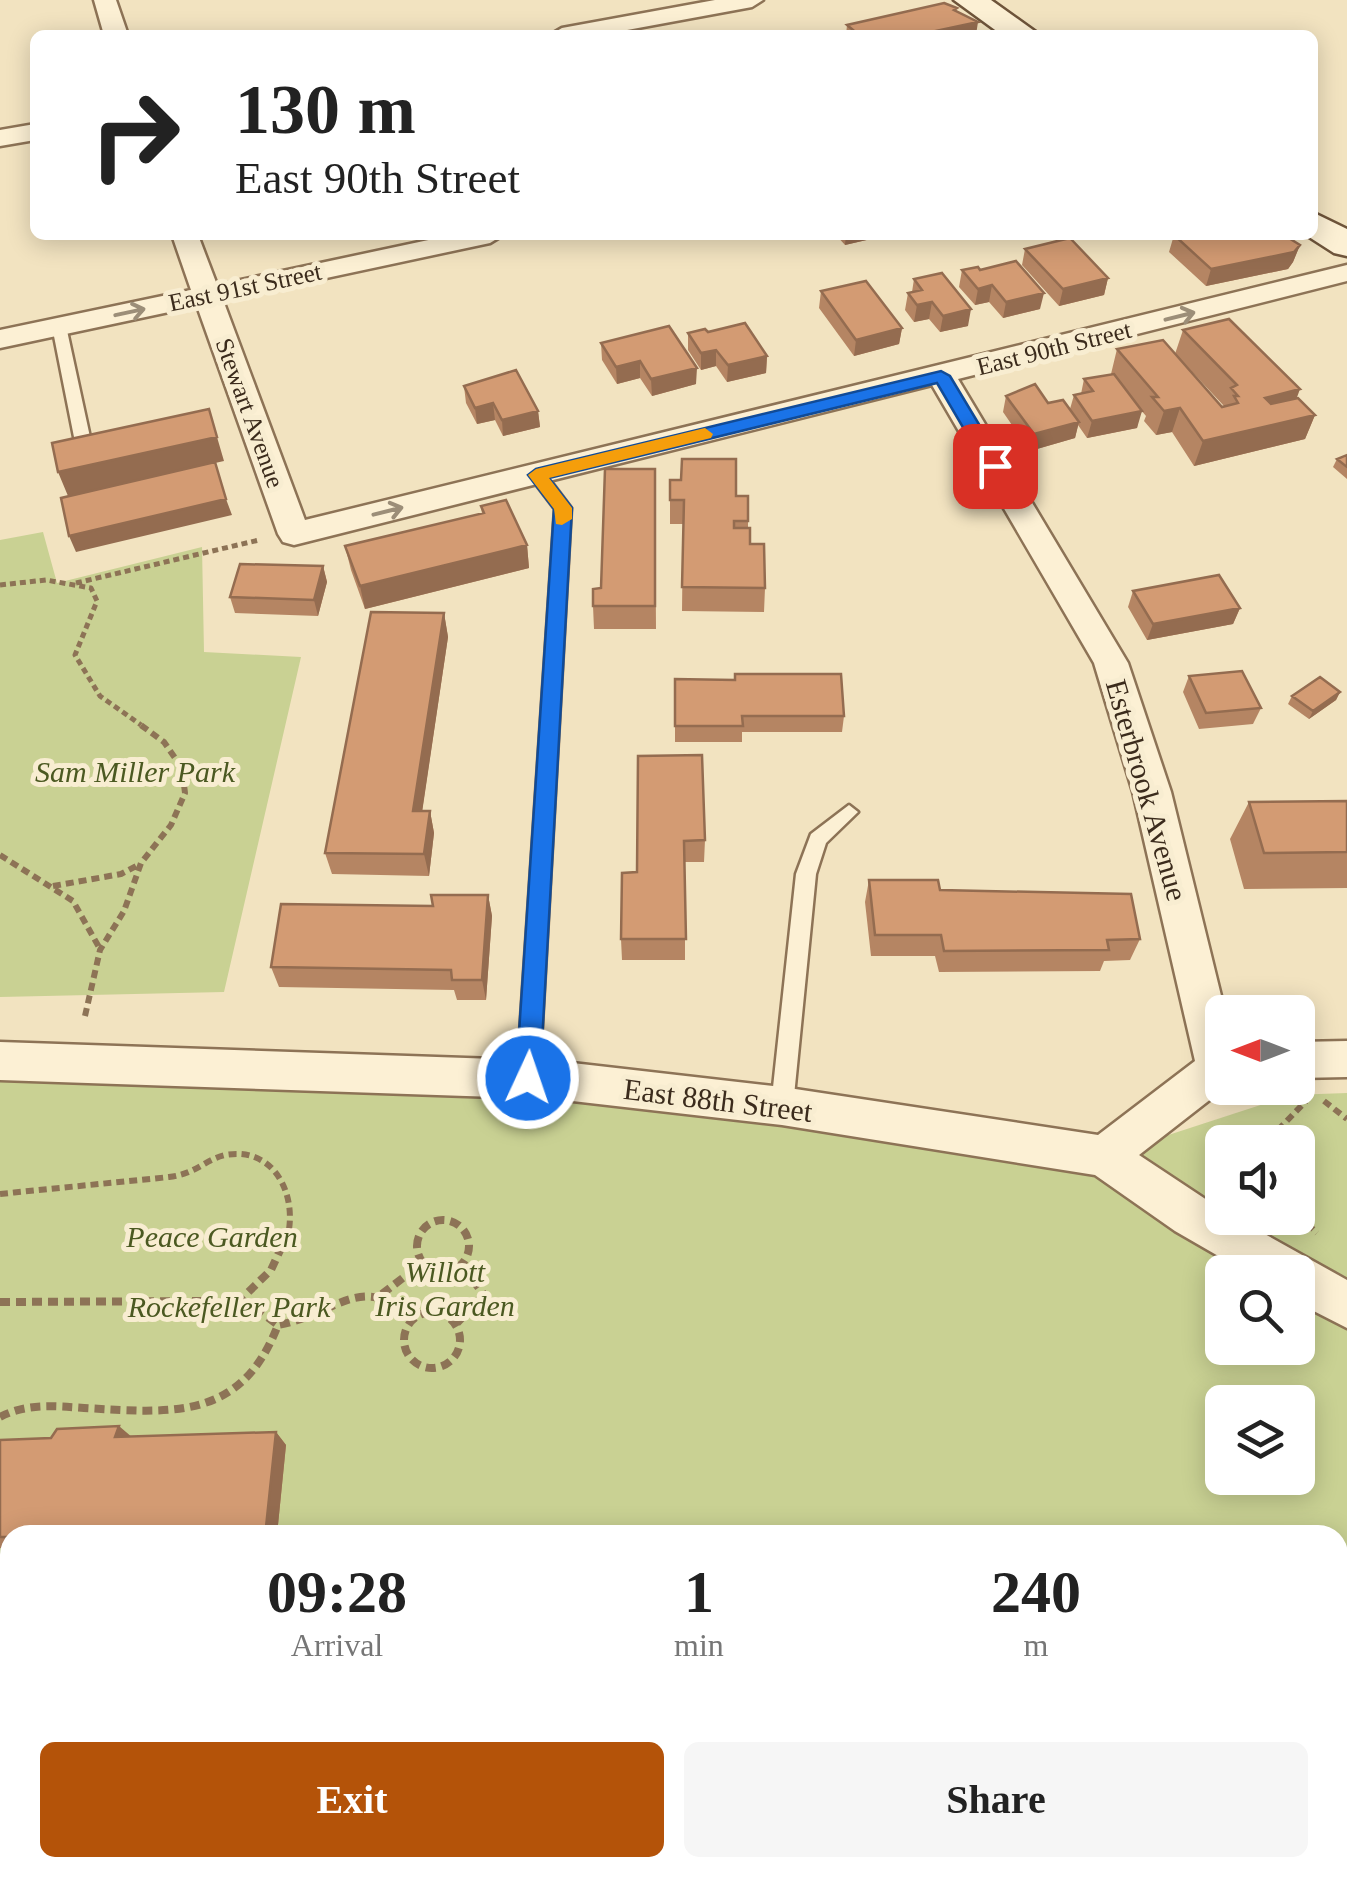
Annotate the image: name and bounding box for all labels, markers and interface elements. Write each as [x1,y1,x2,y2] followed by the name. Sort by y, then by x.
[70,70,200,200] icon: right
[235,71,416,148] text: 130 m
[235,153,520,203] text: East 90th Street
[166,258,324,316] street label: East 91st Street
[113,301,145,320] one-way arrow
[1163,306,1195,324] one-way arrow
[974,316,1134,380] street label: East 90th Street
[210,335,290,491] street label: Stewart Avenue
[953,424,1038,509] pin
[968,439,1023,494] icon: arrive
[371,501,403,519] one-way arrow
[1100,676,1194,904] street label: Esterbrook Avenue
[35,755,236,788] park label: Sam Miller Park
[1205,995,1315,1105] north arrow
[1205,995,1315,1495] map controls
[476,1026,580,1130] position arrow
[622,1072,815,1128] street label: East 88th Street
[1205,1125,1315,1235] button: sound
[125,1220,298,1253] park label: Peace Garden
[374,1255,515,1322] park label: Willott Iris Garden
[1205,1255,1315,1365] button: search
[127,1290,331,1323] park label: Rockefeller Park
[1205,1385,1315,1495] button: layers
[267,1559,407,1625] text: 09:28
[684,1559,714,1625] text: 1
[991,1559,1081,1625] text: 240
[291,1627,383,1663] text: Arrival
[674,1627,724,1663] text: min
[1023,1627,1048,1663] text: m
[40,1742,664,1857] button: Exit
[684,1742,1308,1857] button: Share

